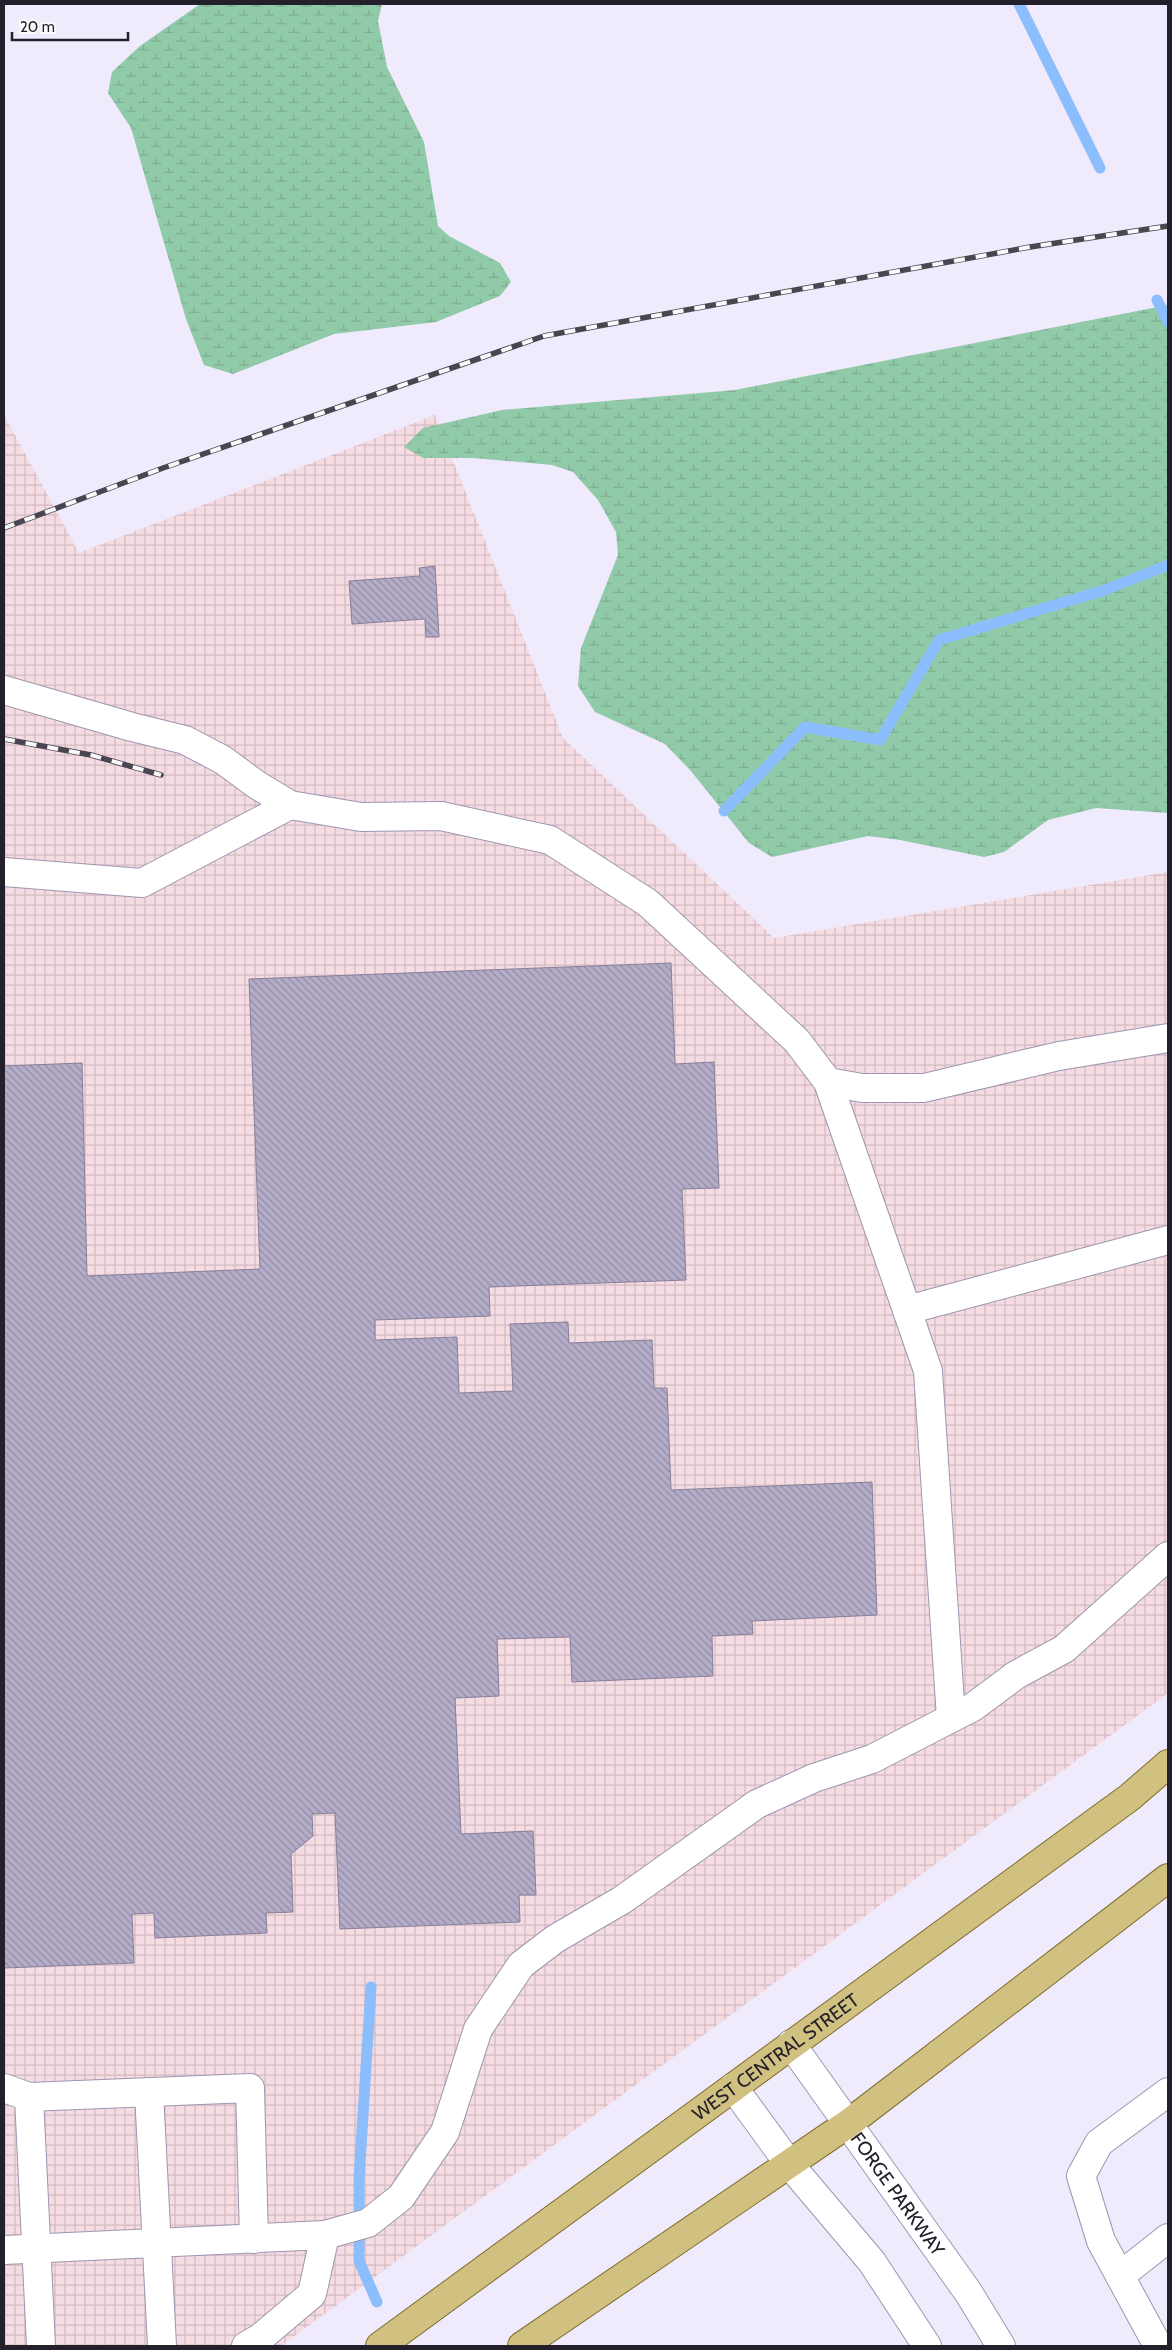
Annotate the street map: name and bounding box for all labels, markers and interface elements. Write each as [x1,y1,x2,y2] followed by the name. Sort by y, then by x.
[12,10,129,42] scale bar
[20,18,55,36] text: 20 m
[688,1988,863,2126] street label: WEST CENTRAL STREET
[846,2128,949,2260] street label: FORGE PARKWAY

